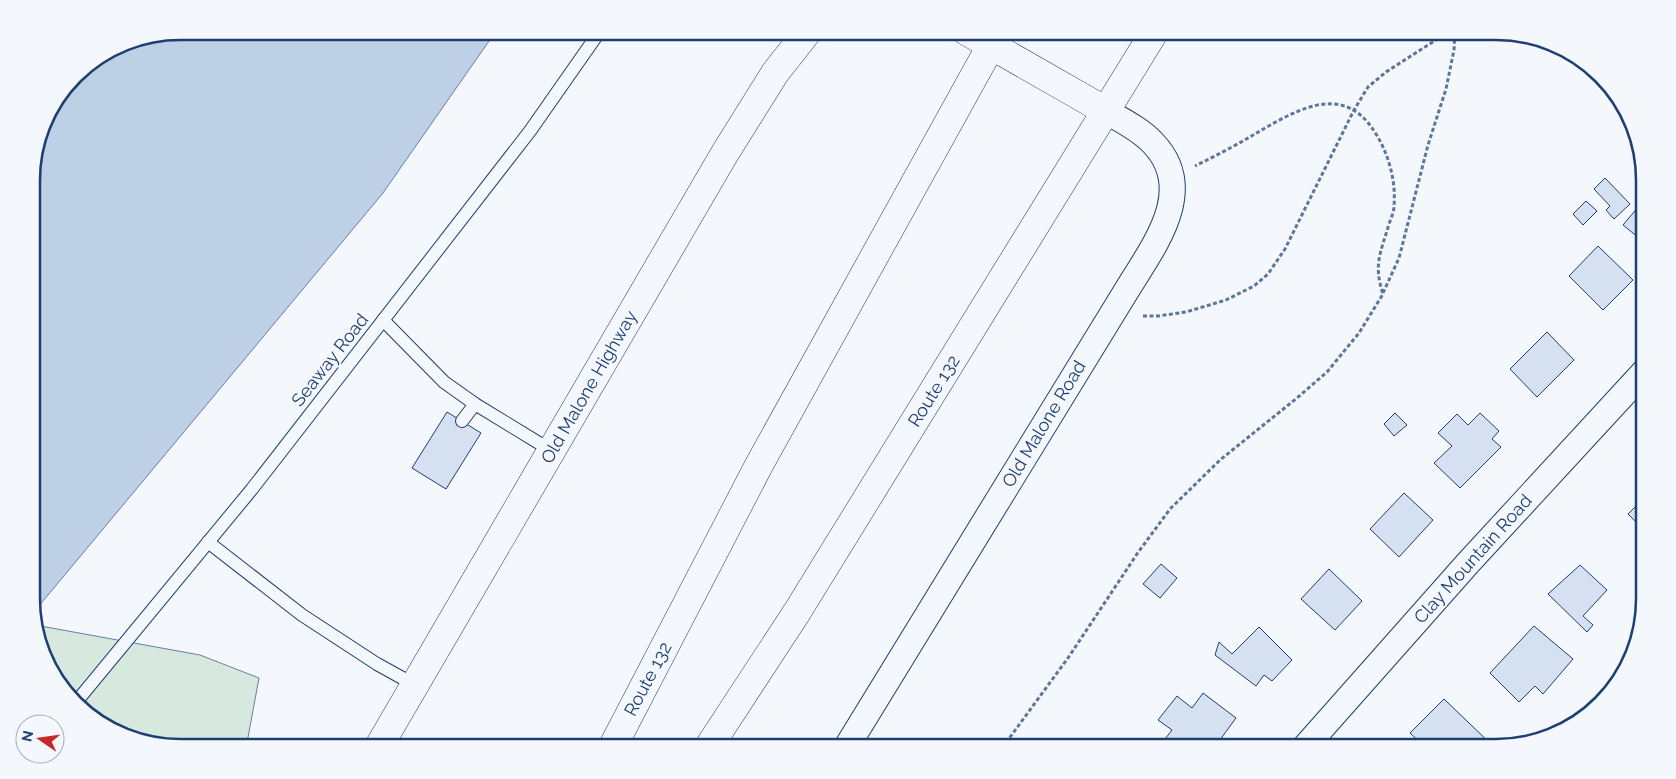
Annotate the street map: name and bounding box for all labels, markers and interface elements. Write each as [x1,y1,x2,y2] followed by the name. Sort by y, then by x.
[536,306,641,467] street label: Old Malone Highway
[287,309,372,410] street label: Seaway Road
[903,351,964,430] street label: Route 132
[997,357,1090,491] street label: Old Malone Road
[1409,490,1536,627] street label: Clay Mountain Road
[619,638,676,719] street label: Route 132
[15,714,65,764] north arrow
[18,729,36,743] text: N

